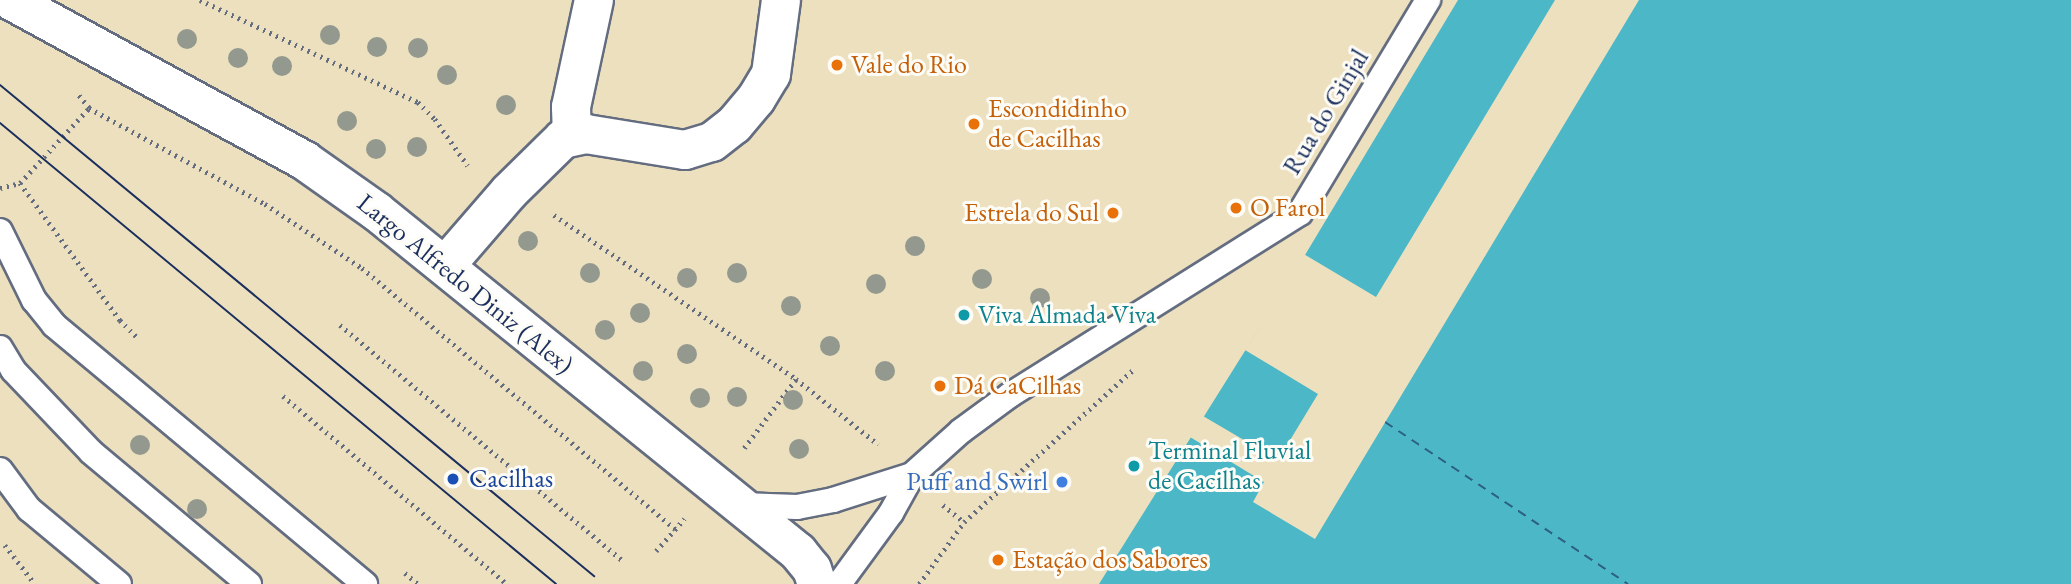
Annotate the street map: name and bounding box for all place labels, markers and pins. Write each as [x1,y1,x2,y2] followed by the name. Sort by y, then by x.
[851,49,967,81] place label: Vale do Rio
[829,57,845,73] marker: Vale do Rio
[988,93,1127,154] place label: Escondidinho de Cacilhas
[966,116,982,132] marker: Escondidinho de Cacilhas
[1250,192,1325,224] place label: O Farol
[964,197,1099,229] place label: Estrela do Sul
[1228,200,1244,216] marker: O Farol
[1105,205,1121,221] marker: Estrela do Sul
[978,299,1156,331] place label: Viva Almada Viva
[956,307,972,323] marker: Viva Almada Viva
[954,370,1081,402] place label: Dá CaCilhas
[932,378,948,394] marker: Dá CaCilhas
[1148,435,1311,496] place label: Terminal Fluvial de Cacilhas
[1126,458,1142,474] marker: Terminal Fluvial de Cacilhas
[469,463,553,495] place label: Cacilhas
[906,466,1048,498] place label: Puff and Swirl
[443,469,463,489] marker: Cacilhas
[1054,474,1070,490] marker: Puff and Swirl
[1012,544,1208,576] place label: Estação dos Sabores
[990,552,1006,568] marker: Estação dos Sabores

